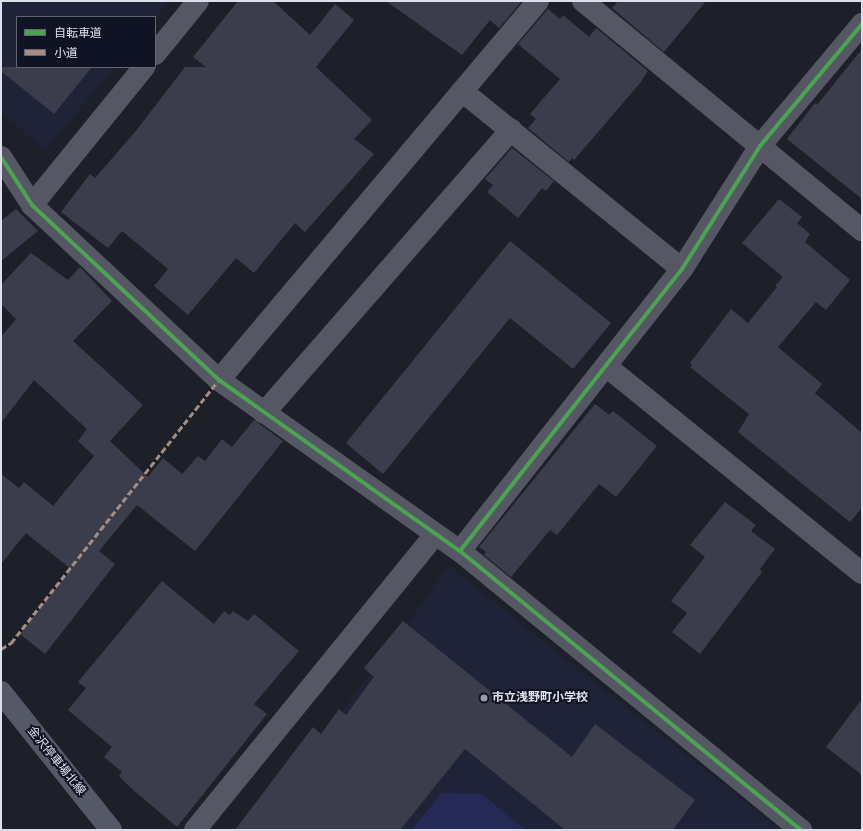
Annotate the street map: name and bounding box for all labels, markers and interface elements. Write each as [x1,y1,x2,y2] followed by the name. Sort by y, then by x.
[16,16,156,68] legend
[54,26,102,41] text: 自転車道
[54,46,78,61] text: 小道
[492,691,588,705] place label: 市立浅野町小学校
[479,693,489,703] marker: 市立浅野町小学校
[24,724,88,798] street label: 金沢停車場北線

